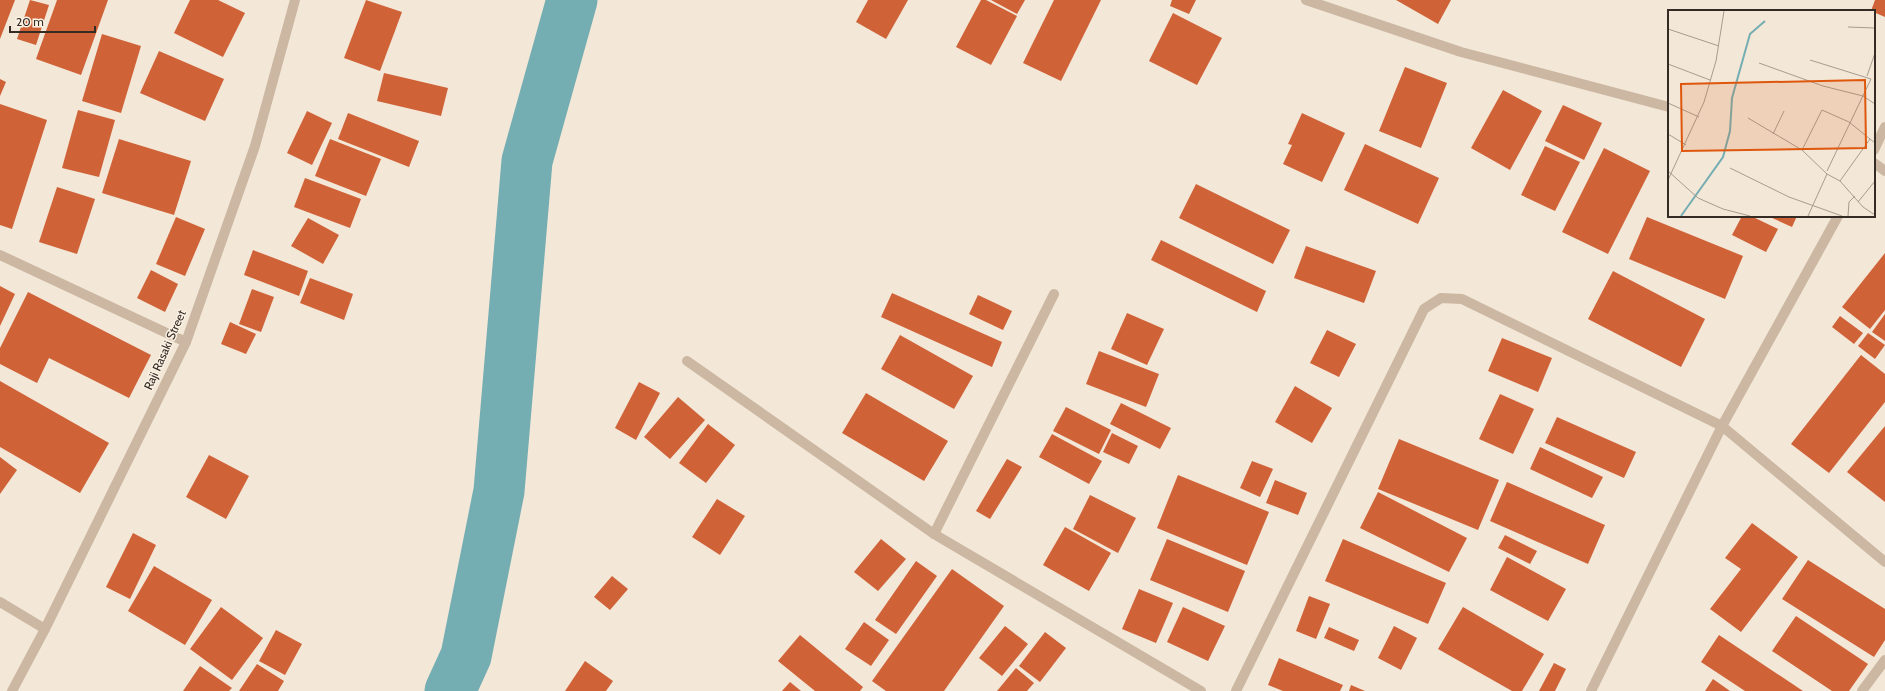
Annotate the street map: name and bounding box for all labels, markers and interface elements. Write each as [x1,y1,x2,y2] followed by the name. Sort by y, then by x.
[10,8,95,34] scale bar
[1668,10,1875,217] inset map
[16,14,44,29] text: 20 m
[140,308,189,392] street label: Raji Rasaki Street

